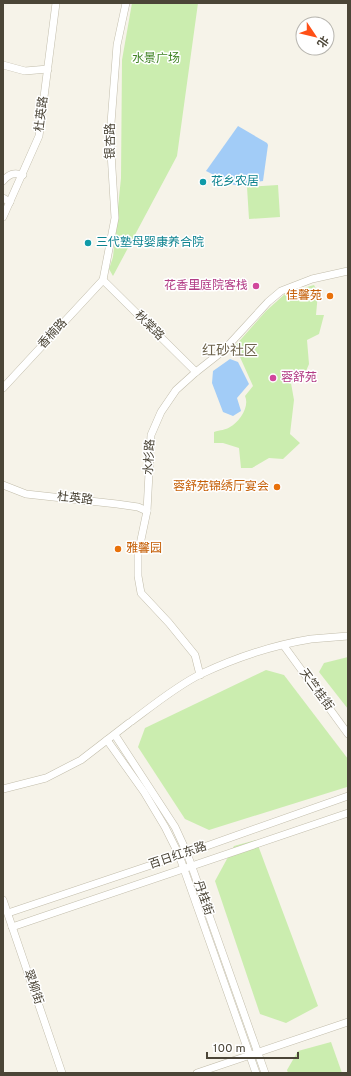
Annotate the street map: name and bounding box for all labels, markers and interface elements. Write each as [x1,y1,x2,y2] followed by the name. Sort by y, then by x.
[295,16,335,56] north arrow
[313,33,331,50] text: 北
[132,51,180,67] park label: 水景广场
[32,95,52,133] street label: 杜英路
[103,123,119,159] street label: 银杏路
[211,174,259,190] place label: 花乡农居
[198,177,208,187] marker: 花乡农居
[96,235,204,251] place label: 三代塾母婴康养合院
[83,238,93,248] marker: 三代塾母婴康养合院
[164,278,248,294] place label: 花香里庭院客栈
[251,281,261,291] marker: 花香里庭院客栈
[286,288,322,304] place label: 佳馨苑
[325,291,335,301] marker: 佳馨苑
[131,308,167,344] street label: 秋棠路
[35,315,71,353] street label: 香楠路
[202,343,258,360] district label: 红砂社区
[281,370,317,386] place label: 蓉舒苑
[268,373,278,383] marker: 蓉舒苑
[141,439,159,475] street label: 水杉路
[173,479,269,495] place label: 蓉舒苑锦绣厅宴会
[272,482,282,492] marker: 蓉舒苑锦绣厅宴会
[56,489,94,509] street label: 杜英路
[126,541,162,557] place label: 雅馨园
[113,544,123,554] marker: 雅馨园
[295,666,337,714] street label: 天竺桂街
[147,839,209,873] street label: 百日红东路
[190,878,216,918] street label: 丹桂街
[20,967,46,1007] street label: 翠柳街
[207,1034,298,1060] scale bar
[213,1041,246,1057] text: 100 m

